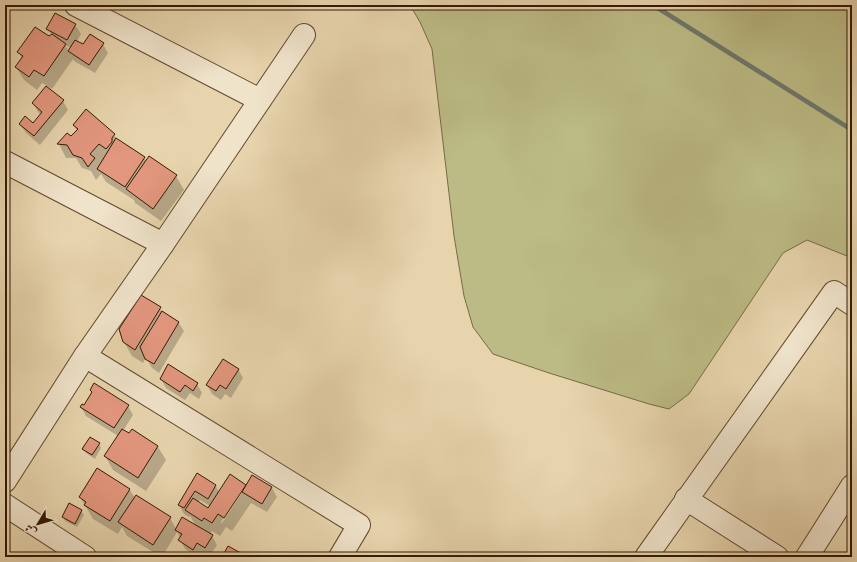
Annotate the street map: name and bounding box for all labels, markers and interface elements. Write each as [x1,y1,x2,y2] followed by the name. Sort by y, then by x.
[18,504,58,544] north arrow
[22,521,39,538] text: ش

